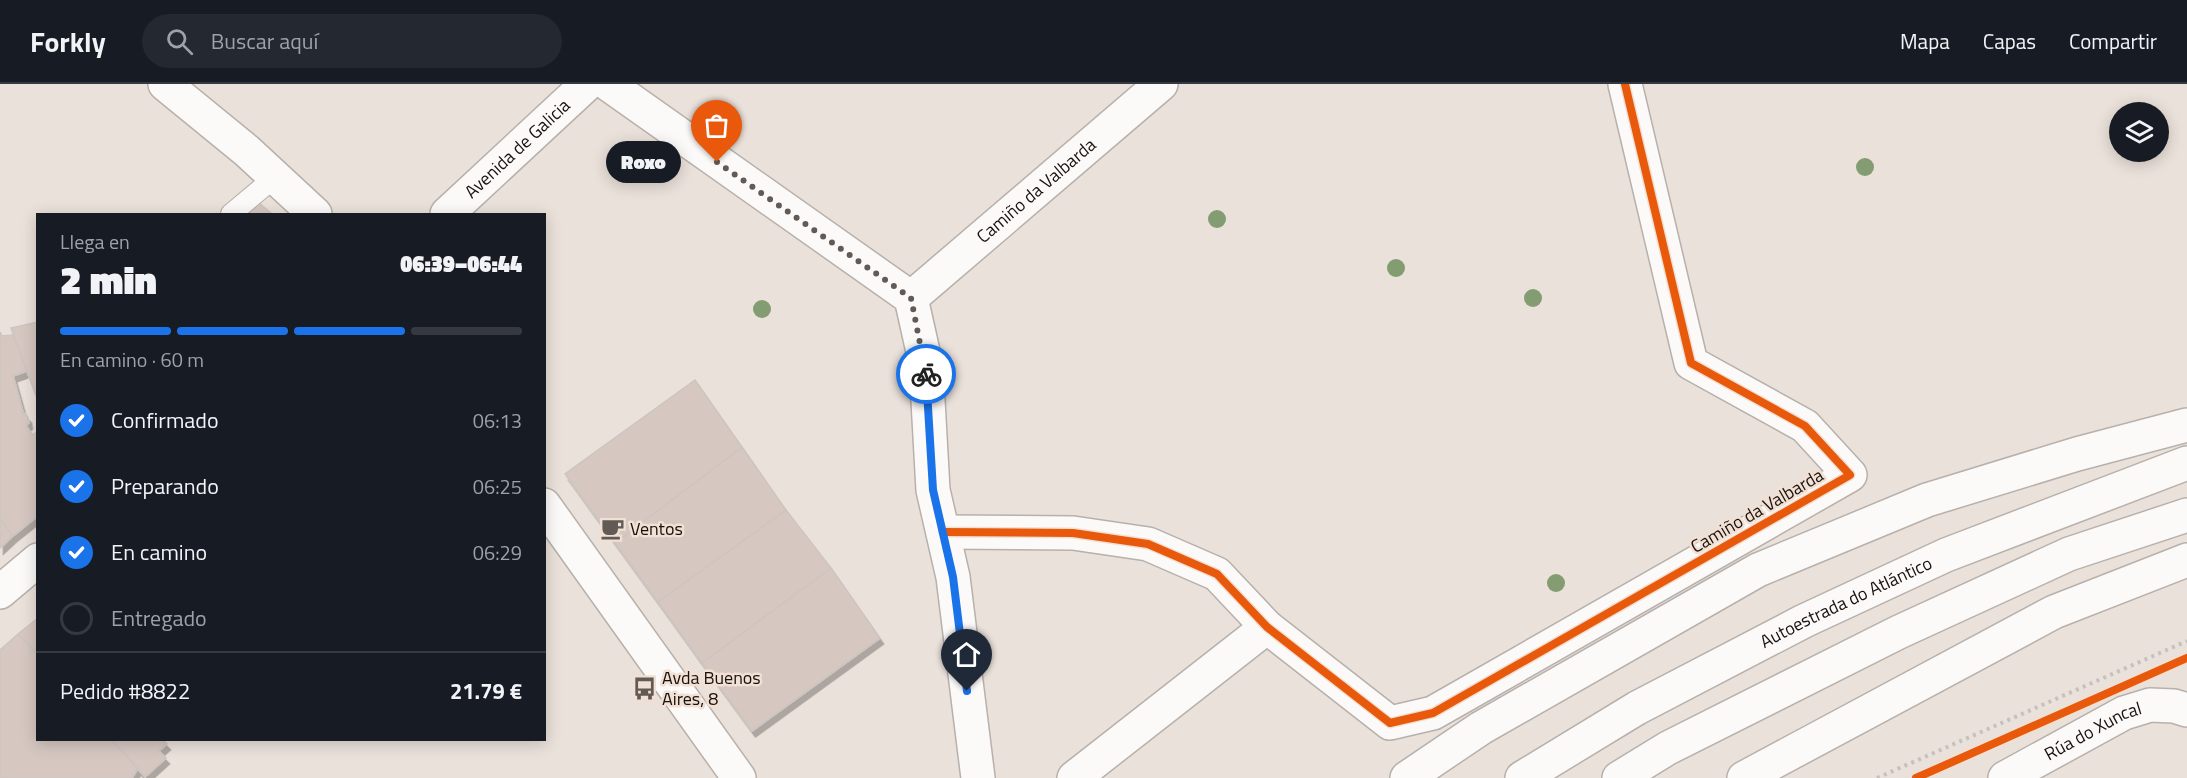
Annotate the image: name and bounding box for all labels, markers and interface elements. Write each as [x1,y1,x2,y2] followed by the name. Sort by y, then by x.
[142,14,562,68] search box
[30,20,106,63] text: Forkly
[211,24,318,58] text: Buscar aquí
[163,25,196,58] icon: search
[1900,25,1950,57] text: Mapa
[1983,25,2036,57] text: Capas
[2069,25,2157,57] text: Compartir
[458,92,576,204] street label: Avenida de Galicia
[691,100,742,162] pin
[2109,102,2169,162] map controls
[2109,102,2169,162] button: layers
[700,109,733,142] icon: bag
[970,131,1102,249] street label: Camiño da Valbarda
[606,141,681,183] callout: Roxo
[621,146,666,177] text: Roxo
[60,226,130,257] text: Llega en
[400,247,522,281] text: 06:39–06:44
[60,250,157,309] text: 2 min
[60,344,204,375] text: En camino · 60 m
[896,344,956,404] courier
[910,358,943,391] icon: bike
[111,403,219,437] text: Confirmado
[60,404,93,437] icon: check
[473,405,522,436] text: 06:13
[1685,461,1828,560] street label: Camiño da Valbarda
[111,469,219,503] text: Preparando
[60,470,93,503] icon: check
[473,471,522,502] text: 06:25
[630,515,683,542] place label: Ventos
[599,516,625,542] cafe icon: Ventos
[111,535,207,569] text: En camino
[60,536,93,569] icon: check
[473,537,522,568] text: 06:29
[1755,549,1936,655] street label: Autoestrada do Atlántico
[111,601,207,635] text: Entregado
[941,629,992,691] pin
[950,638,983,671] icon: home
[662,664,761,712] place label: Avda Buenos Aires, 8
[60,674,190,708] text: Pedido #8822
[450,674,522,708] text: 21.79 €
[631,675,657,701] bus stop icon: Avda Buenos Aires, 8
[2039,694,2145,767] street label: Rúa do Xuncal

